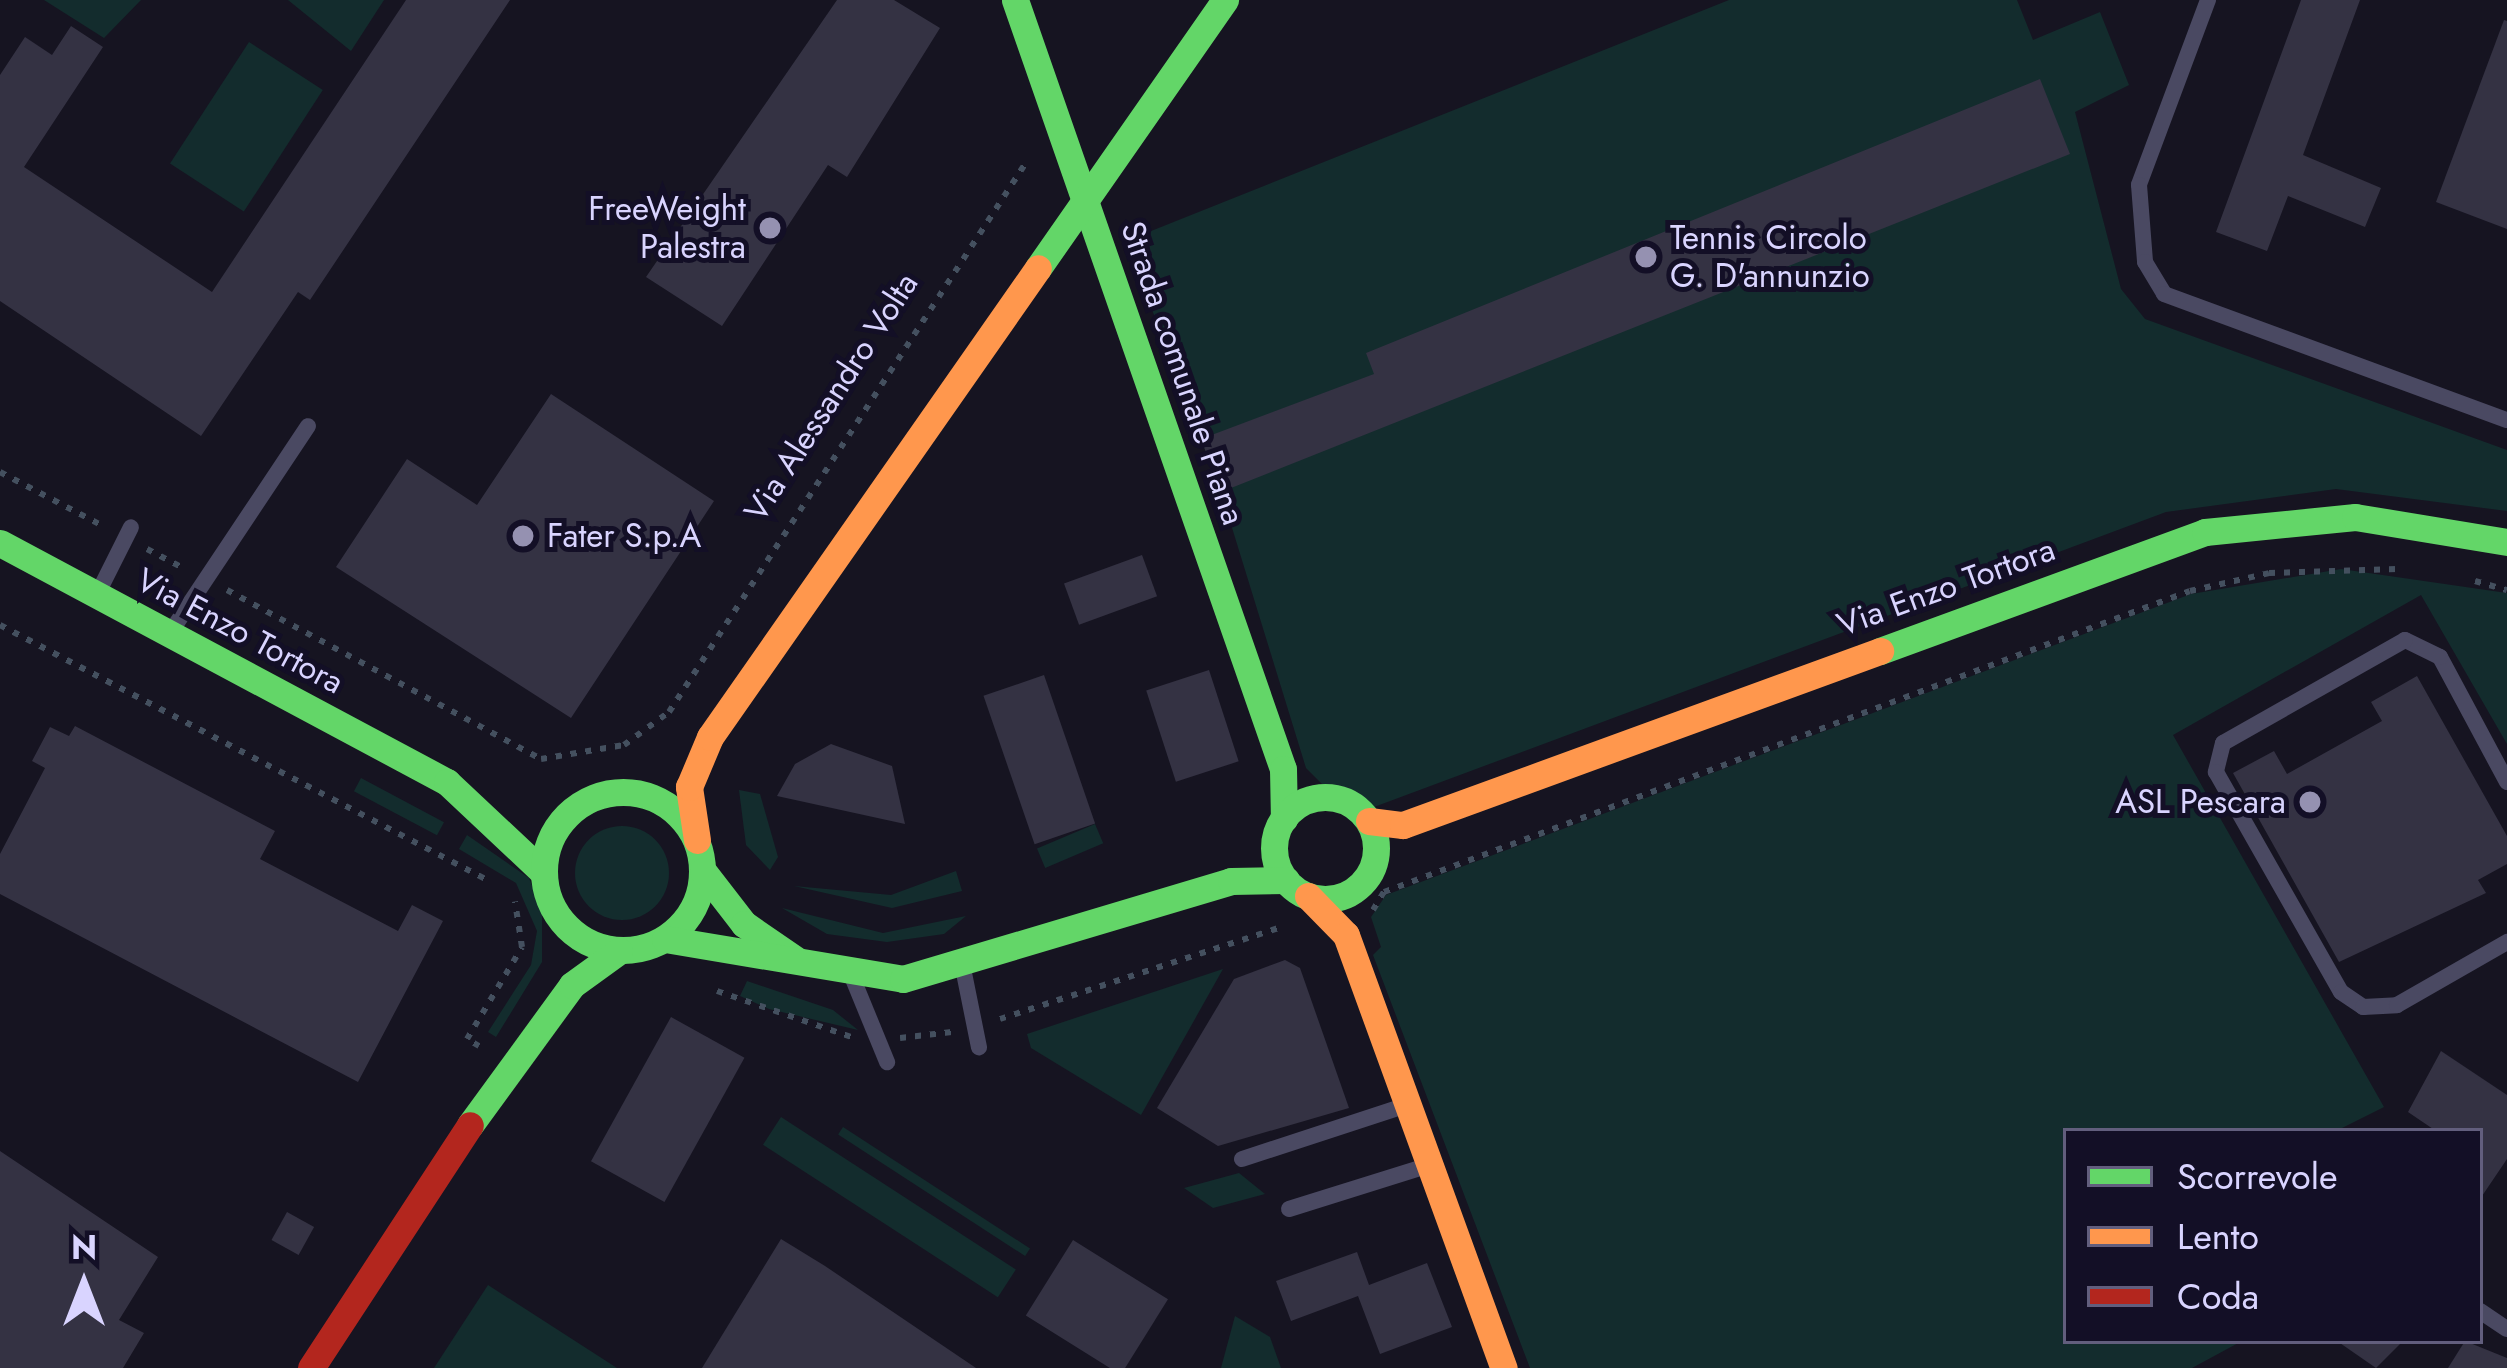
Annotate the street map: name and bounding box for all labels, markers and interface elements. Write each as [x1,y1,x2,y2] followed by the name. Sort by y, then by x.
[588,189,746,267] place label: FreeWeight Palestra
[757,215,783,241] marker: FreeWeight Palestra
[1113,216,1253,530] street label: Strada comunale Piana
[1670,218,1870,296] place label: Tennis Circolo G. D'annunzio
[1633,244,1659,270] marker: Tennis Circolo G. D'annunzio
[736,265,926,529] street label: Via Alessandro Volta
[547,516,701,556] place label: Fater S.p.A
[510,523,536,549] marker: Fater S.p.A
[1832,529,2060,645] street label: Via Enzo Tortora
[130,560,350,702] street label: Via Enzo Tortora
[2115,782,2286,822] place label: ASL Pescara
[2297,789,2323,815] marker: ASL Pescara
[2063,1128,2483,1344] legend
[2177,1150,2338,1202] text: Scorrevole
[2177,1210,2259,1262] text: Lento
[24,1224,144,1344] north arrow
[71,1224,97,1271] text: N
[2177,1270,2259,1322] text: Coda

